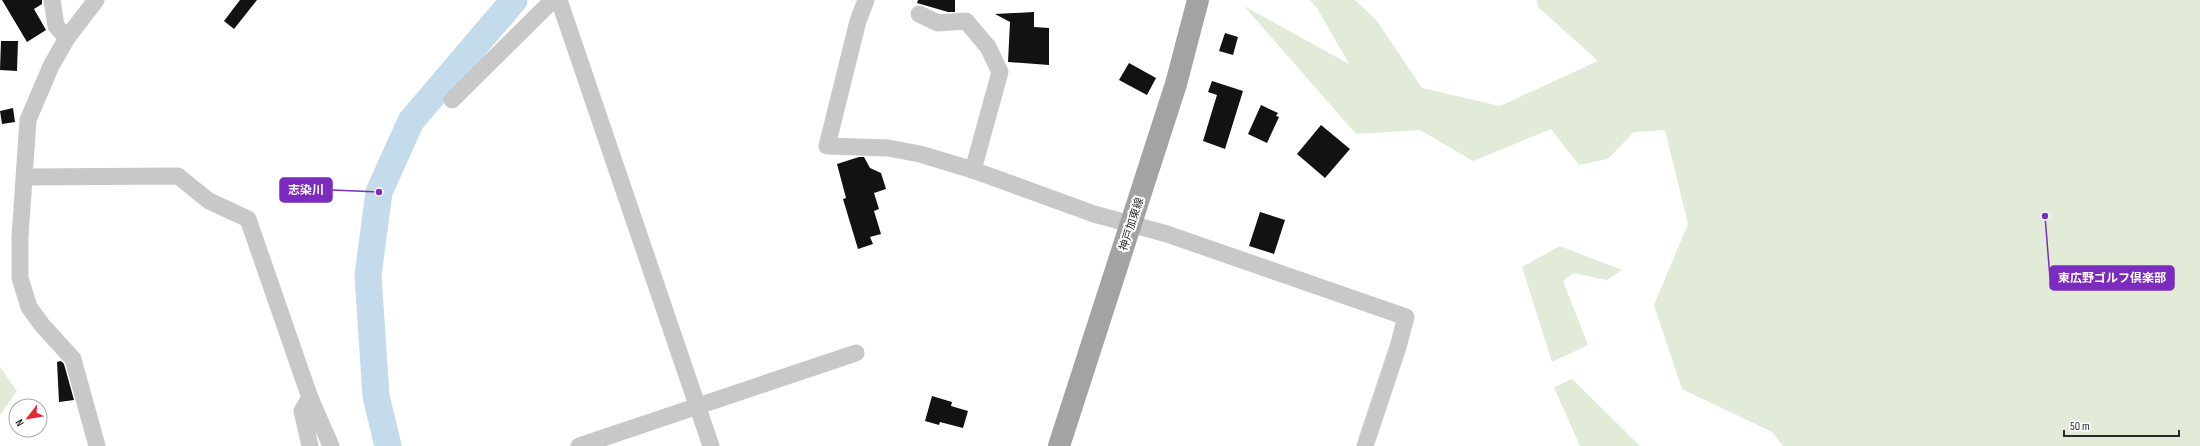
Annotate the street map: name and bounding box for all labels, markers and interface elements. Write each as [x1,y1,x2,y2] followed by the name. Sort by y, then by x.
[280,178,332,202] callout: 志染川
[288,183,324,198] text: 志染川
[1117,196,1146,252] street label: 神戸加東線
[2050,266,2174,290] callout: 東広野ゴルフ倶楽部
[2058,271,2166,286] text: 東広野ゴルフ倶楽部
[8,398,48,438] north arrow
[2064,412,2179,438] scale bar
[13,417,27,429] text: N
[2070,419,2090,434] text: 50 m

